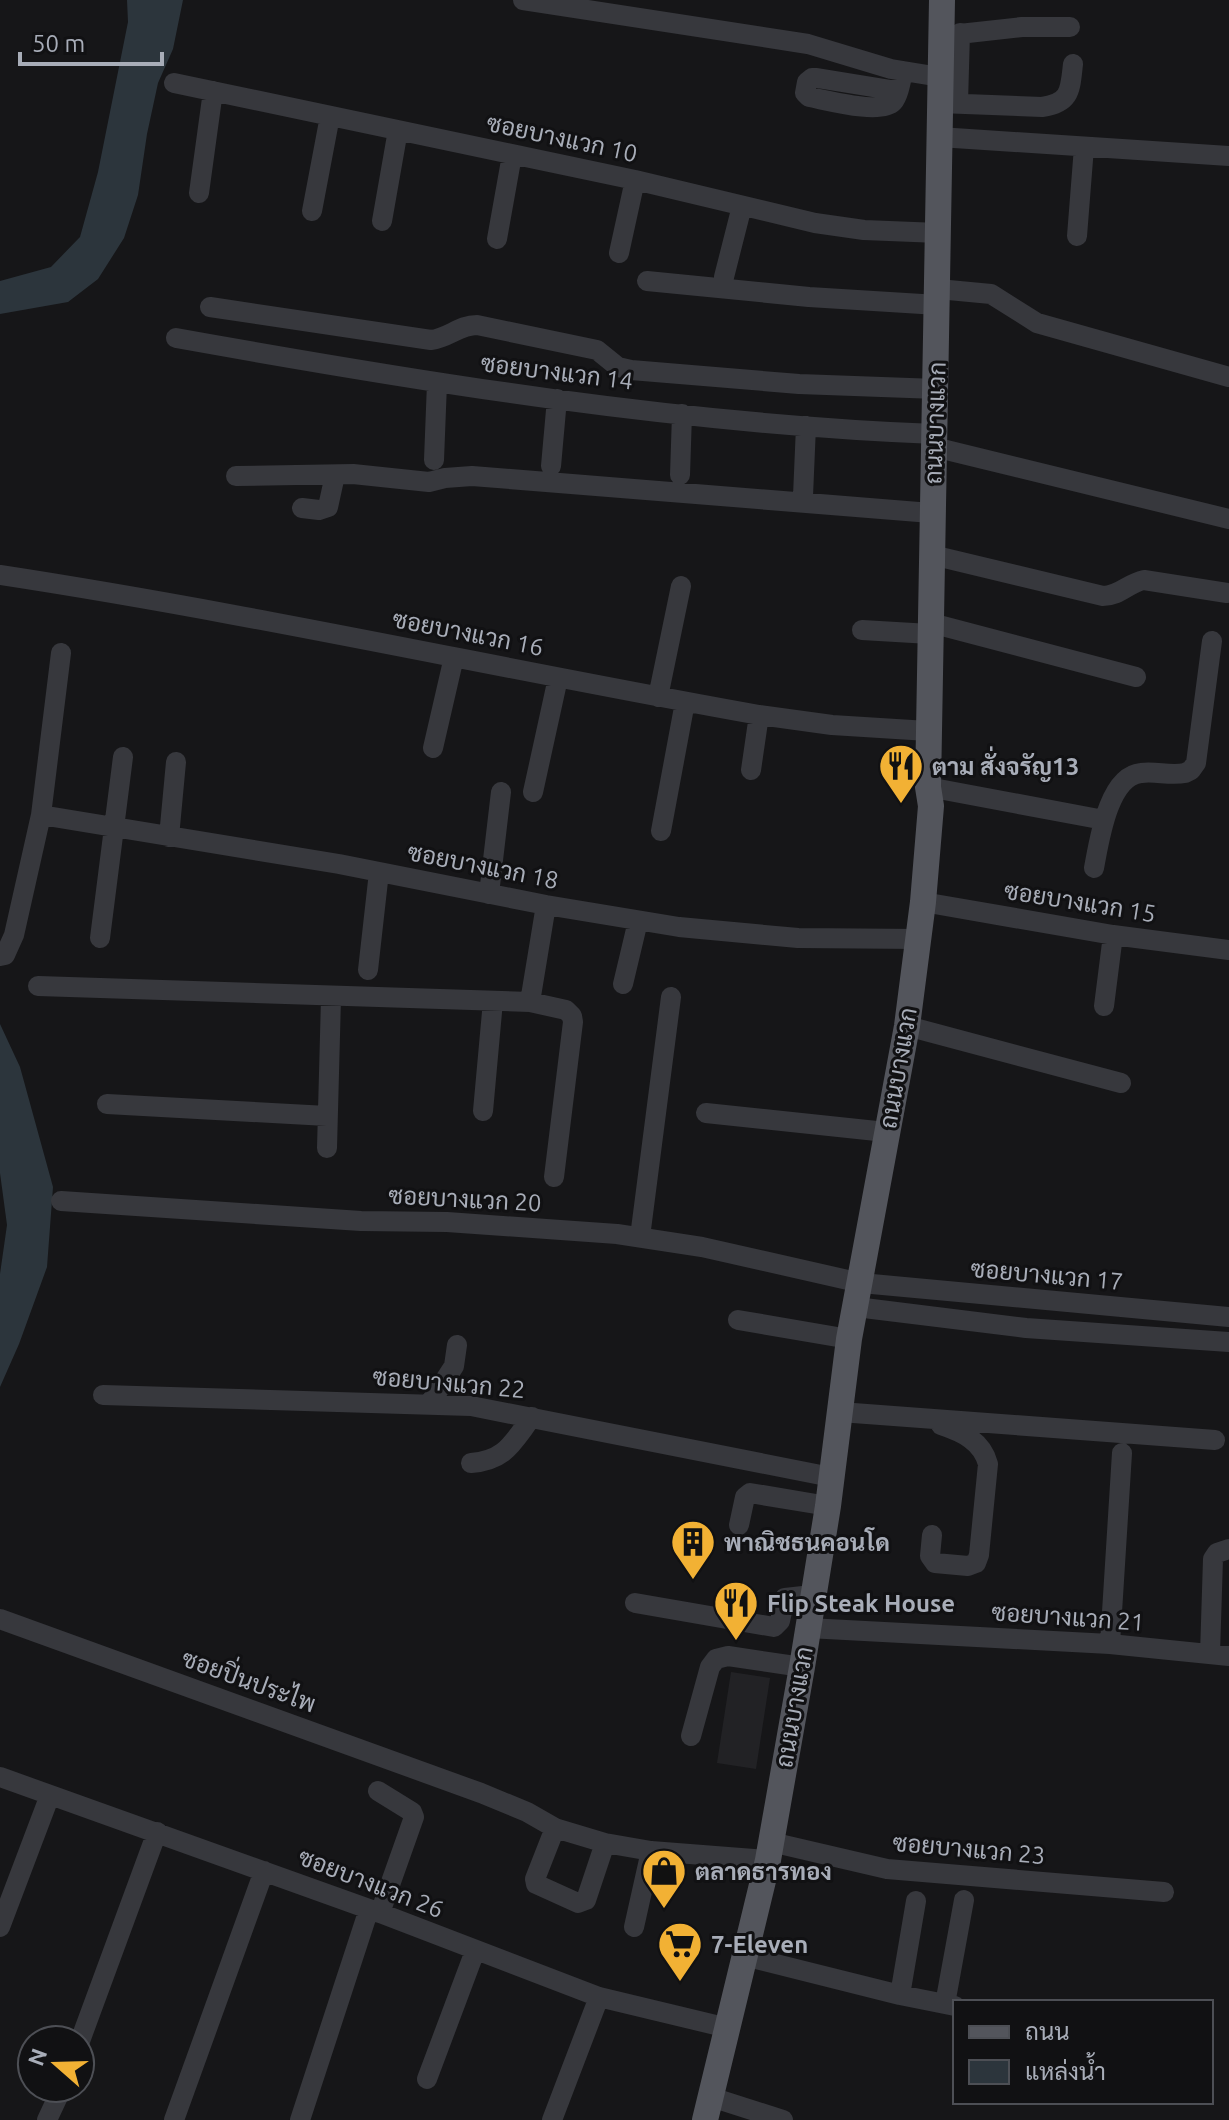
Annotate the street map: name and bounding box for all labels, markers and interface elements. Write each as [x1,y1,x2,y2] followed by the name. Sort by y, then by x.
[20,16,162,66] scale bar
[32,30,85,57] text: 50 m
[484,109,640,167] street label: ซอยบางแวก 10
[479,349,635,395] street label: ซอยบางแวก 14
[919,361,951,485] street label: ถนนบางแวก
[390,605,546,661] street label: ซอยบางแวก 16
[877,742,925,805] restaurant icon: ตาม สั่งจรัญ13
[932,746,1079,782] place label: ตาม สั่งจรัญ13
[405,838,561,894] street label: ซอยบางแวก 18
[1002,877,1158,927] street label: ซอยบางแวก 15
[874,1005,922,1131] street label: ถนนบางแวก
[388,1182,542,1216] street label: ซอยบางแวก 20
[970,1255,1124,1295] street label: ซอยบางแวก 17
[372,1363,526,1403] street label: ซอยบางแวก 22
[669,1518,717,1581] building icon: พาณิชธนคอนโด
[724,1527,890,1556] place label: พาณิชธนคอนโด
[712,1579,760,1642] restaurant icon: Flip Steak House
[767,1590,955,1617] place label: Flip Steak House
[991,1598,1145,1636] street label: ซอยบางแวก 21
[178,1639,322,1718] street label: ซอยปิ่นประไพ
[770,1644,818,1770] street label: ถนนบางแวก
[892,1829,1046,1869] street label: ซอยบางแวก 23
[295,1843,447,1923] street label: ซอยบางแวก 26
[640,1847,688,1910] shop icon: ตลาดธารทอง
[695,1858,832,1885] place label: ตลาดธารทอง
[656,1920,704,1983] supermarket icon: 7-Eleven
[711,1931,808,1958] place label: 7-Eleven
[953,2000,1213,2104] legend
[1025,2018,1070,2045] text: ถนน
[16,2024,96,2104] north arrow
[22,2045,51,2069] text: N
[1025,2052,1106,2085] text: แหล่งน้ำ

